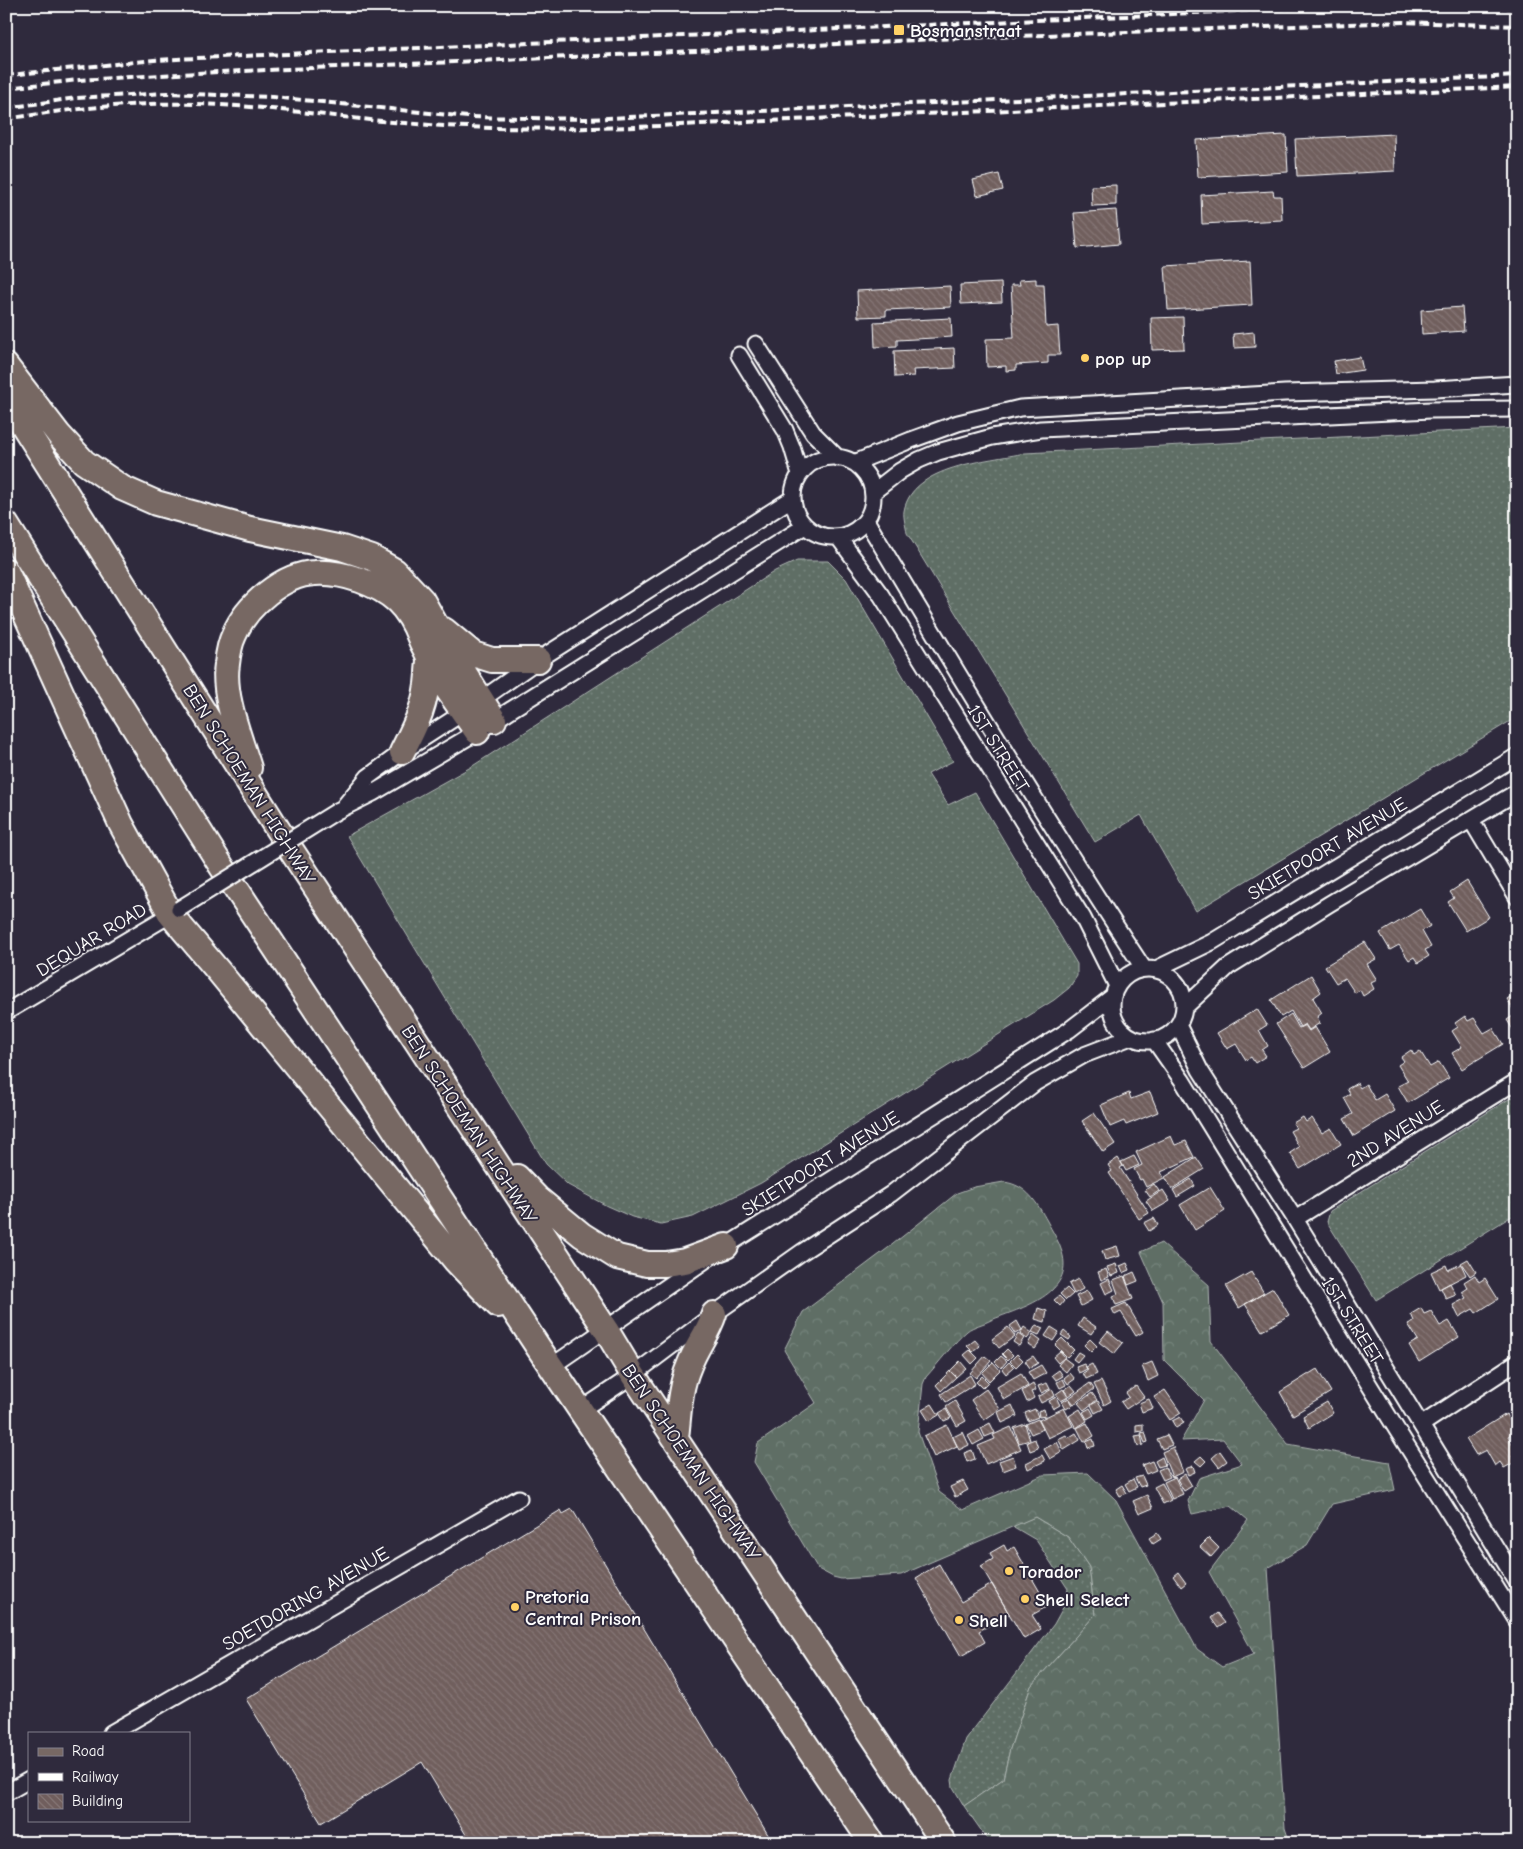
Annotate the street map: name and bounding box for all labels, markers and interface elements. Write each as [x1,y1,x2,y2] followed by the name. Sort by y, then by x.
[910,20,1022,42] place label: Bosmanstraat
[892,23,906,37] marker: Bosmanstraat
[1095,348,1151,370] place label: pop up
[1079,352,1091,364] marker: pop up
[178,680,320,889] street label: BEN SCHOEMAN HIGHWAY
[963,701,1034,796] street label: 1ST STREET
[1244,793,1411,905] street label: SKIETPOORT AVENUE
[32,898,151,981] street label: DEQUAR ROAD
[397,1021,542,1228] street label: BEN SCHOEMAN HIGHWAY
[1343,1095,1448,1172] street label: 2ND AVENUE
[738,1106,903,1221] street label: SKIETPOORT AVENUE
[1317,1273,1388,1368] street label: 1ST STREET
[617,1360,766,1566] street label: BEN SCHOEMAN HIGHWAY
[218,1542,393,1656] street label: SOETDORING AVENUE
[1019,1561,1082,1583] place label: Torador
[1003,1565,1015,1577] marker: Torador
[525,1586,641,1630] place label: Pretoria Central Prison
[1035,1589,1130,1611] place label: Shell Select
[1019,1593,1031,1605] marker: Shell Select
[509,1601,521,1613] marker: Pretoria Central Prison
[969,1610,1008,1632] place label: Shell
[953,1614,965,1626] marker: Shell
[28,1732,190,1822] legend
[72,1742,104,1760] text: Road
[72,1768,119,1786] text: Railway
[72,1792,123,1810] text: Building

